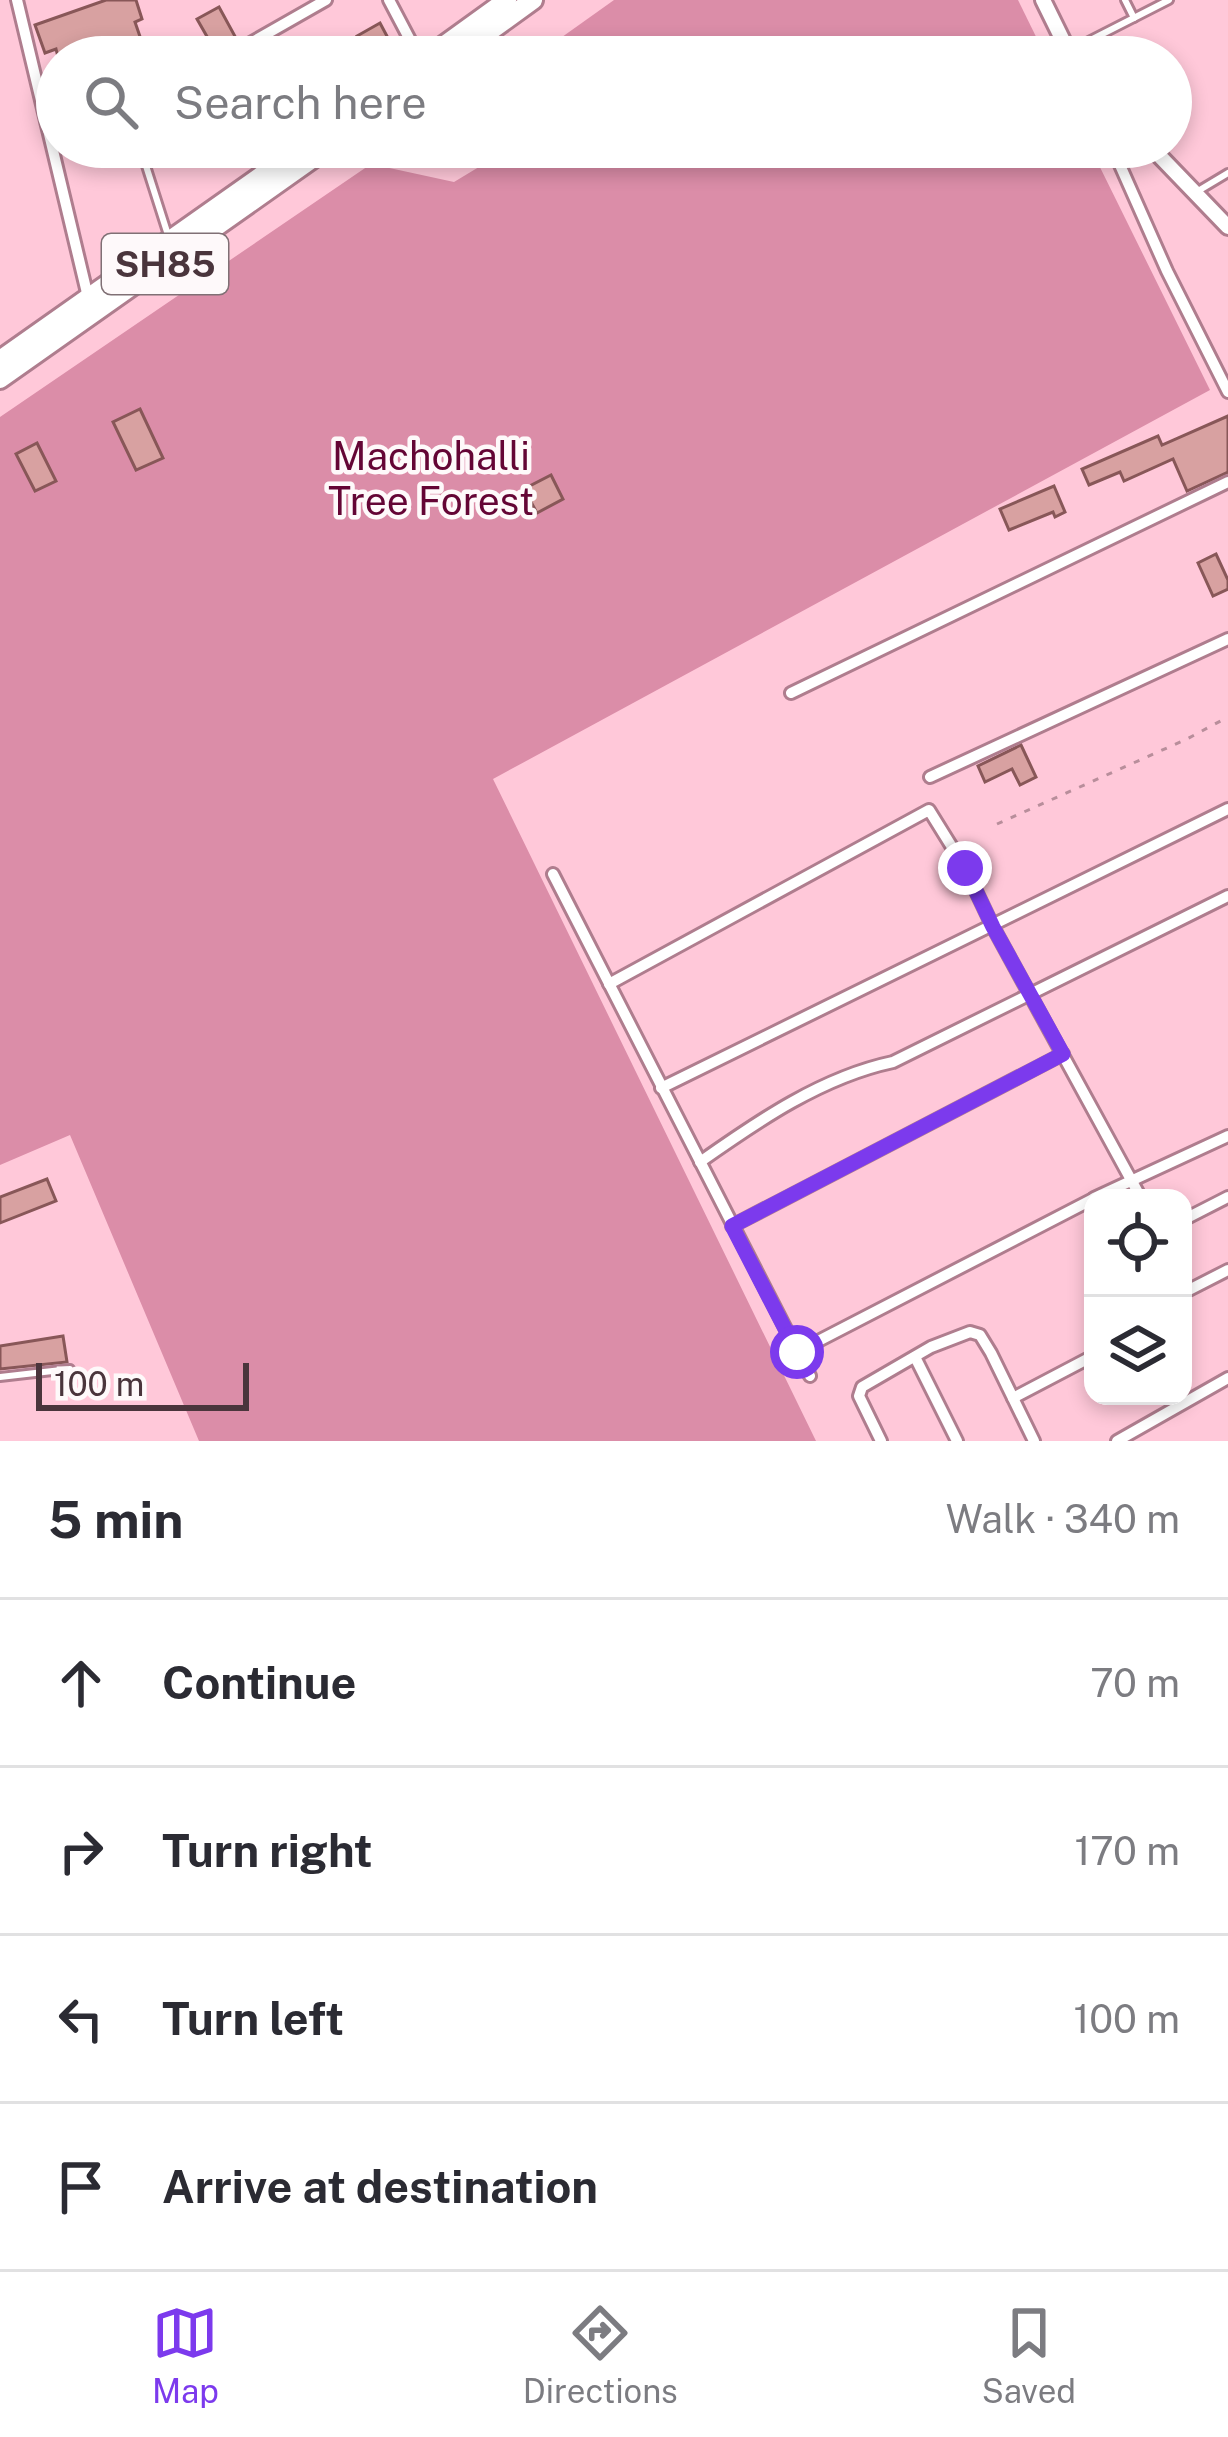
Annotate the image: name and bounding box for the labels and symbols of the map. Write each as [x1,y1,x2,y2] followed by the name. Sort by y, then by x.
[102,234,228,294] road number: SH85
[328,433,534,524] park label: Machohalli Tree Forest
[938,841,992,895] route end
[770,1325,824,1379] route start
[36,1357,249,1410] scale bar

